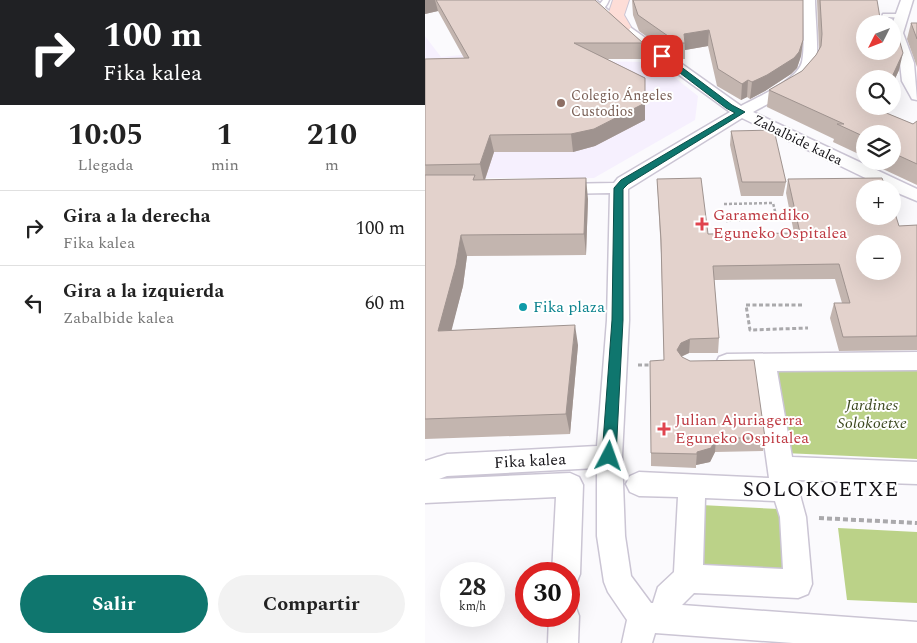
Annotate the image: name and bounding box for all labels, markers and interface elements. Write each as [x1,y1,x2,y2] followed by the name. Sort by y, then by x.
[103,9,202,62] text: 100 m
[856,15,901,60] north arrow
[856,15,901,280] map controls
[20,20,85,85] icon: right
[641,35,683,77] pin
[648,42,676,70] icon: arrive
[103,57,202,90] text: Fika kalea
[856,70,901,115] button: search
[571,85,673,122] place label: Colegio Ángeles Custodios
[555,97,567,109] marker: Colegio Ángeles Custodios
[750,109,846,171] street label: Zabalbide kalea
[68,112,143,158] text: 10:05
[216,112,233,158] text: 1
[307,112,357,158] text: 210
[856,125,901,170] button: layers
[78,153,133,177] text: Llegada
[211,153,239,177] text: min
[325,153,339,177] text: m
[856,180,901,225] button: +
[63,202,210,231] text: Gira a la derecha
[713,203,847,245] place label: Garamendiko Eguneko Ospitalea
[20,214,48,242] icon: right
[355,214,405,243] text: 100 m
[695,217,709,231] marker: Garamendiko Eguneko Ospitalea
[63,231,135,255] text: Fika kalea
[856,235,901,280] button: −
[63,277,224,306] text: Gira a la izquierda
[20,289,48,317] icon: left
[365,289,405,318] text: 60 m
[533,295,605,319] place label: Fika plaza
[517,301,529,313] marker: Fika plaza
[63,306,174,330] text: Zabalbide kalea
[837,393,907,435] park label: Jardines Solokoetxe
[675,408,809,450] place label: Julian Ajuriagerra Eguneko Ospitalea
[657,422,671,436] marker: Julian Ajuriagerra Eguneko Ospitalea
[582,429,634,481] position arrow
[493,447,567,475] street label: Fika kalea
[743,474,899,506] district label: SOLOKOETXE
[515,562,580,627] speed limit sign: 30
[458,569,487,607] text: 28
[20,575,208,633] button: Salir
[218,575,405,633] button: Compartir
[459,597,486,616] text: km/h

